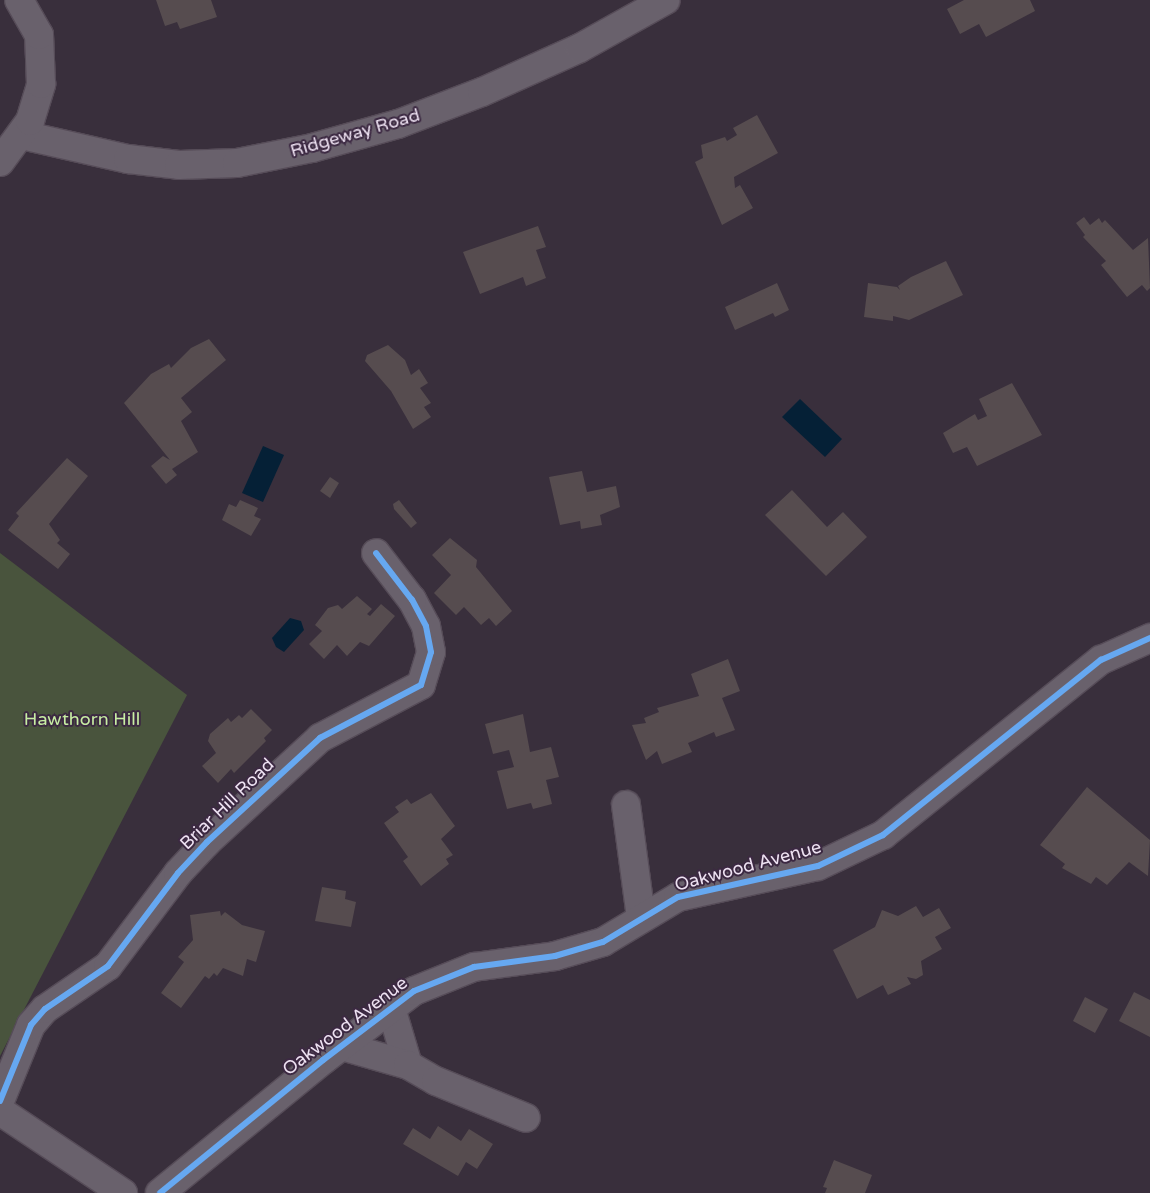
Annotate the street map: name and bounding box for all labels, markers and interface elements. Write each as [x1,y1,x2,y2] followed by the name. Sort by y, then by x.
[288,104,422,162] street label: Ridgeway Road
[24,708,140,730] park label: Hawthorn Hill
[176,754,278,854] street label: Briar Hill Road
[672,836,824,896] street label: Oakwood Avenue
[278,972,412,1080] street label: Oakwood Avenue

